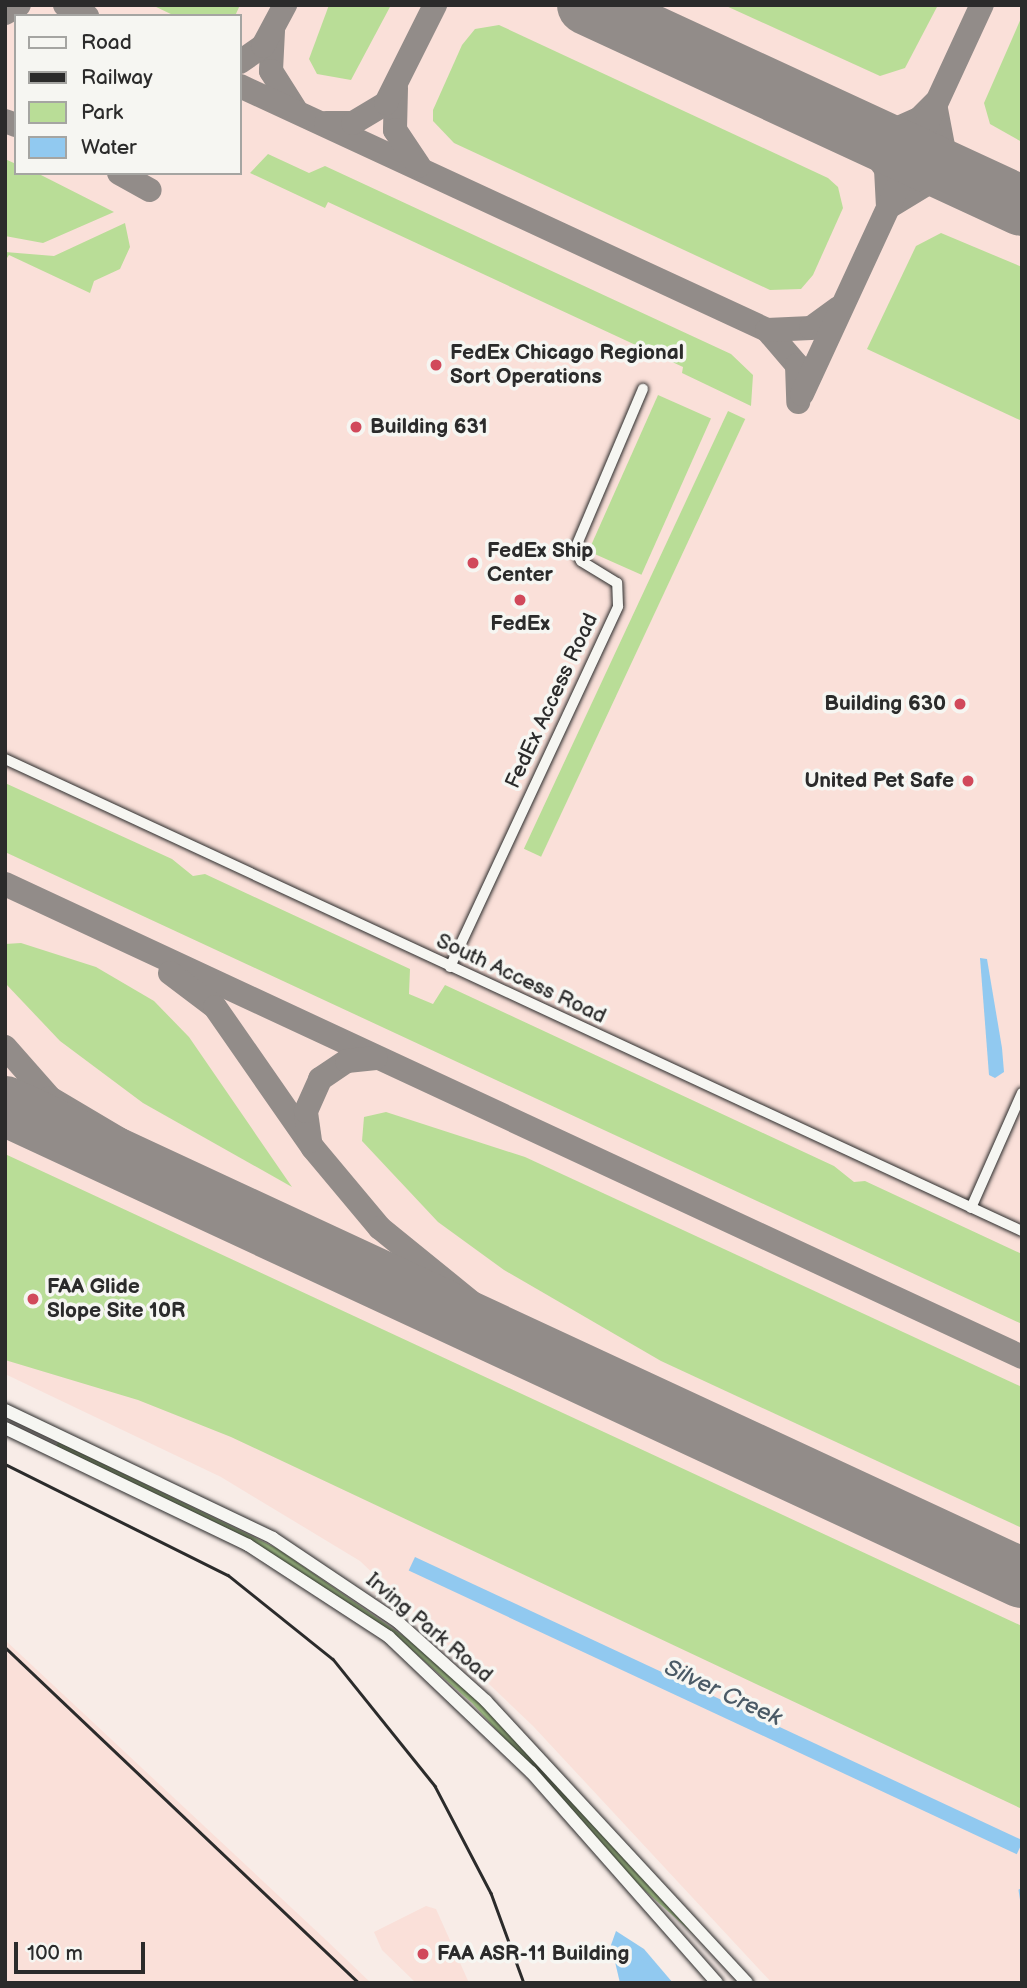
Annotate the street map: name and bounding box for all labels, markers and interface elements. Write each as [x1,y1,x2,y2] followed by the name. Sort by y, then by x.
[14,14,242,175] legend
[81,30,132,55] text: Road
[81,65,153,90] text: Railway
[81,100,123,125] text: Park
[81,135,137,160] text: Water
[450,340,684,390] place label: FedEx Chicago Regional Sort Operations
[428,357,444,373] marker: FedEx Chicago Regional Sort Operations
[370,414,488,440] place label: Building 631
[348,419,364,435] marker: Building 631
[487,538,593,588] place label: FedEx Ship Center
[465,555,481,571] marker: FedEx Ship Center
[512,592,528,608] marker: FedEx
[500,610,604,792] street label: FedEx Access Road
[490,611,550,637] place label: FedEx
[824,691,946,717] place label: Building 630
[952,696,968,712] marker: Building 630
[804,768,954,794] place label: United Pet Safe
[960,773,976,789] marker: United Pet Safe
[432,929,610,1029] street label: South Access Road
[47,1274,185,1324] place label: FAA Glide Slope Site 10R
[25,1291,41,1307] marker: FAA Glide Slope Site 10R
[361,1568,497,1688] street label: Irving Park Road
[660,1654,786,1732] water label: Silver Creek
[18,1928,149,1972] scale bar
[27,1941,83,1966] text: 100 m
[437,1941,629,1967] place label: FAA ASR-11 Building
[415,1946,431,1962] marker: FAA ASR-11 Building

